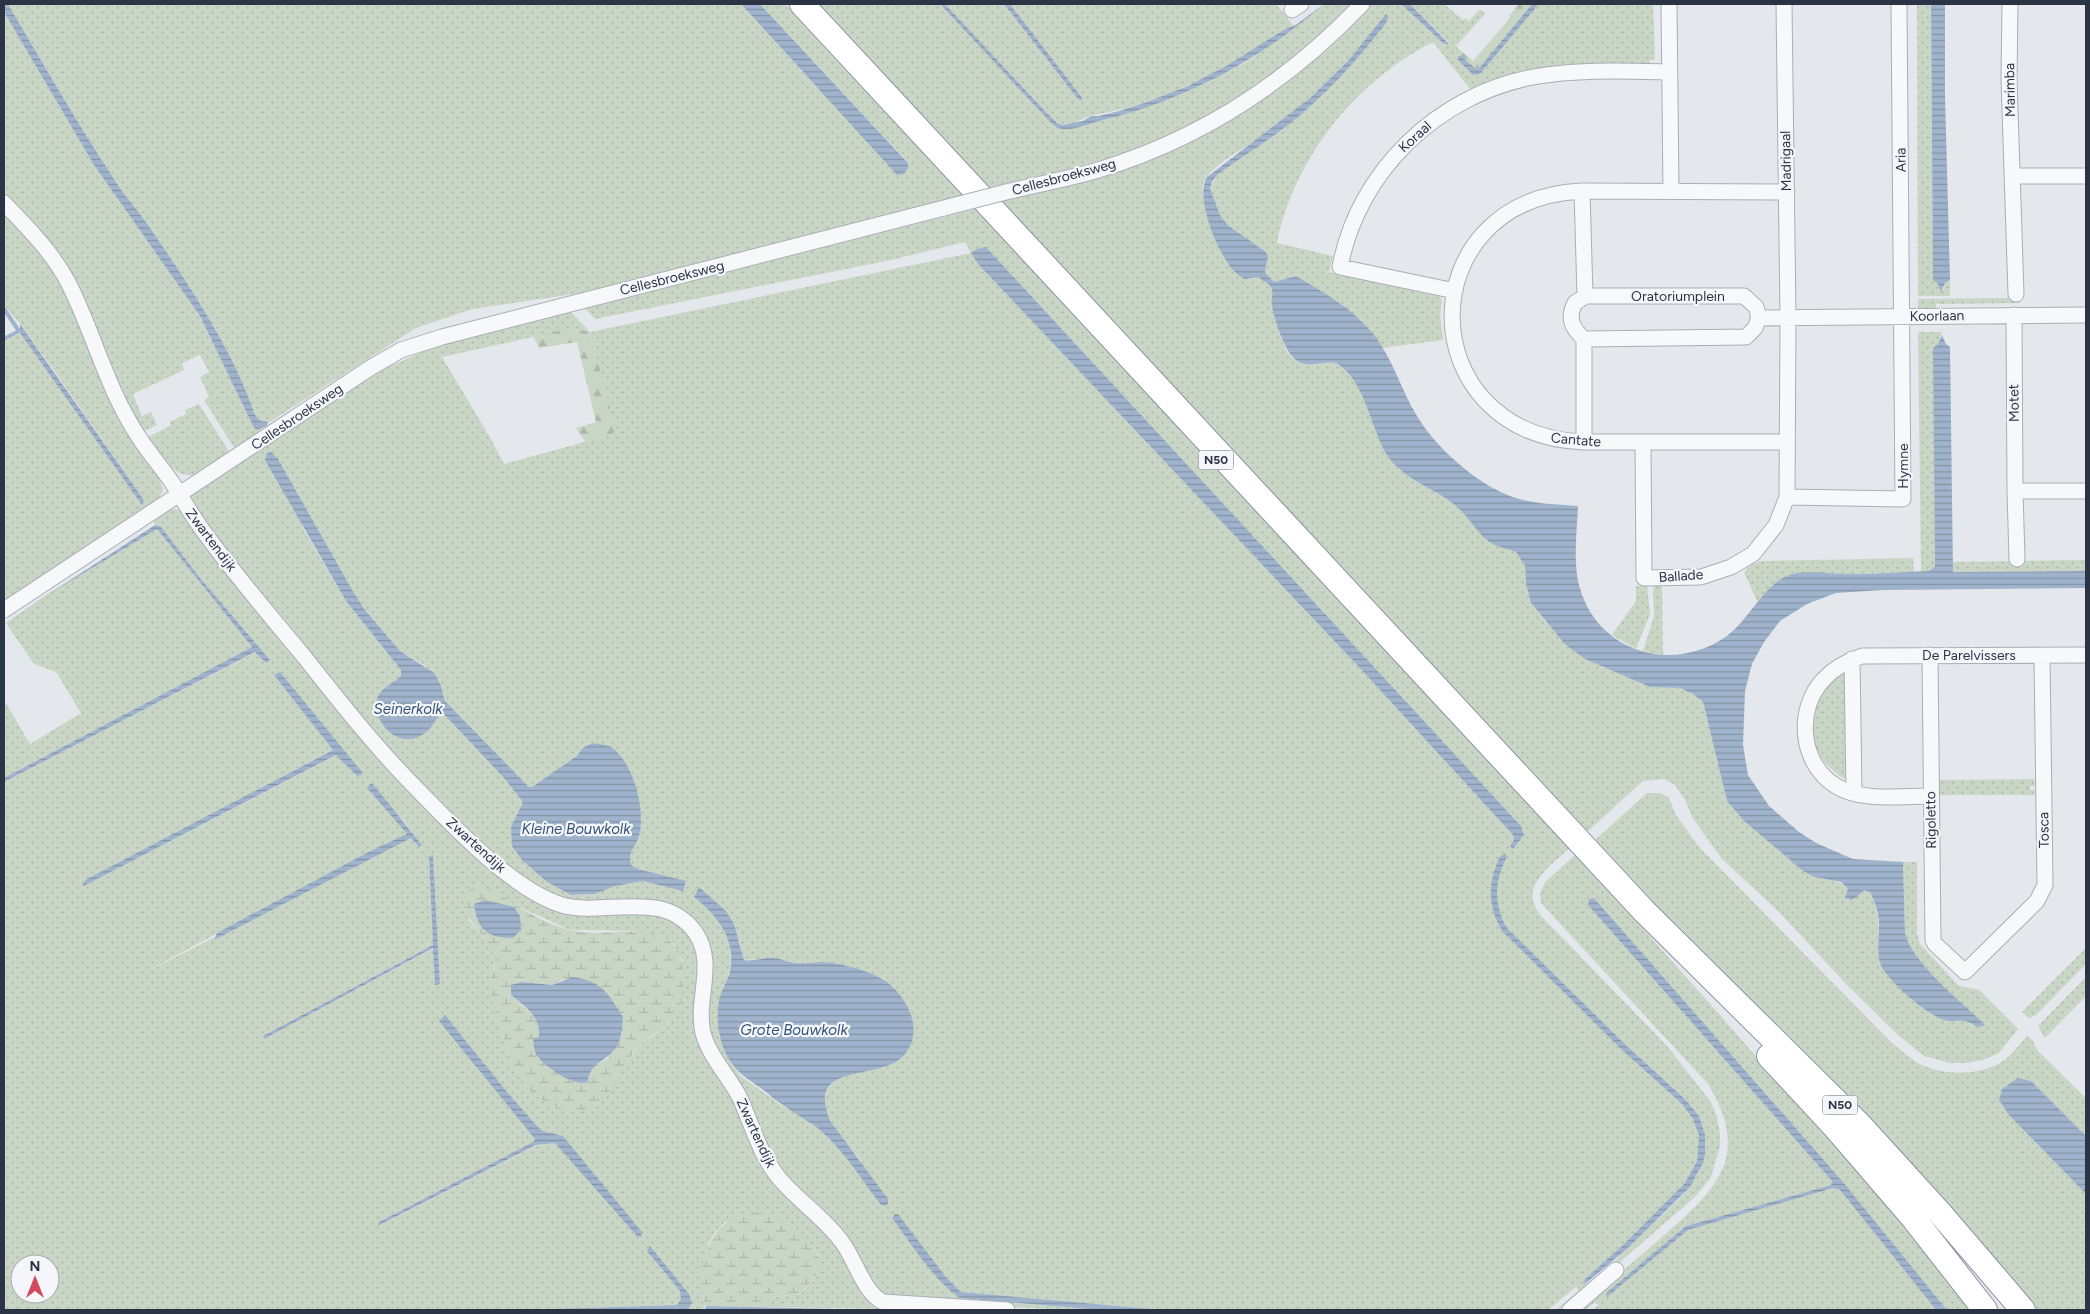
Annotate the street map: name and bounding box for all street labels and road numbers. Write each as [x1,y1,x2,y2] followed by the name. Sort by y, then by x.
[2001,63,2019,117] street label: Marimba
[1395,118,1435,156] street label: Koraal
[1777,130,1795,192] street label: Madrigaal
[1892,148,1910,172] street label: Aria
[1010,155,1118,199] street label: Cellesbroeksweg
[618,257,726,299] street label: Cellesbroeksweg
[1631,288,1725,305] street label: Oratoriumplein
[1910,307,1965,325] street label: Koorlaan
[248,380,346,454] street label: Cellesbroeksweg
[2005,384,2023,422] street label: Motet
[1550,429,1602,451] street label: Cantate
[1895,443,1912,489] street label: Hymne
[1198,450,1234,470] road number: N50
[182,505,240,575] street label: Zwartendijk
[1658,566,1704,586] street label: Ballade
[1922,647,2016,664] street label: De Parelvissers
[1922,791,1940,849] street label: Rigoletto
[2035,812,2053,848] street label: Tosca
[443,814,509,876] street label: Zwartendijk
[733,1096,780,1170] street label: Zwartendijk
[1822,1096,1858,1114] road number: N50

